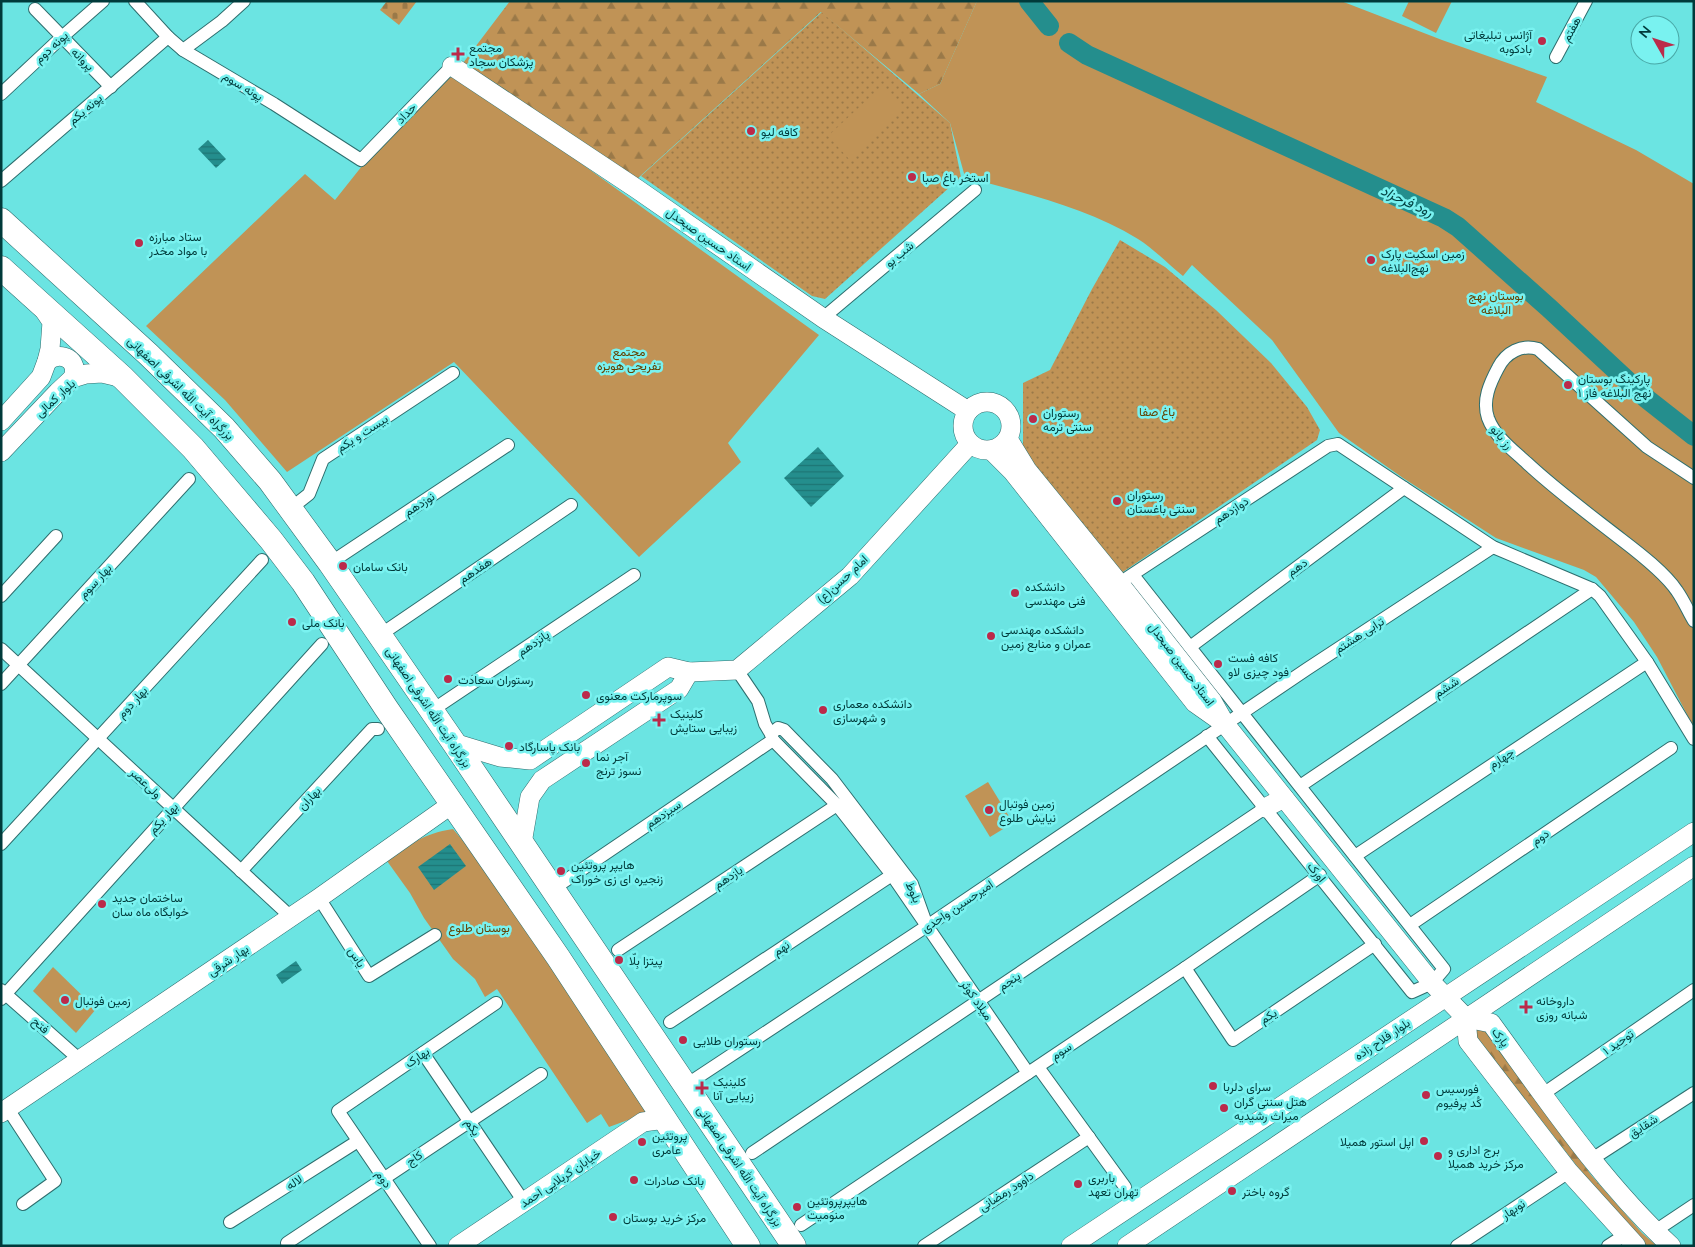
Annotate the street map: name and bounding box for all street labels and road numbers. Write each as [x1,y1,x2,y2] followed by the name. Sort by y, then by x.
[1558,14,1585,45] street label: هفتم
[31,28,72,67] street label: پونه دوم
[68,44,98,74] street label: پروانه
[220,68,266,105] street label: پونه سوم
[65,90,106,129] street label: پونه یکم
[393,100,419,126] street label: حداد
[663,204,754,275] street label: استاد حسین صبحدل
[882,238,917,271] street label: شب بو
[124,333,237,444] street label: بزرگراه آیت الله اشرفی اصفهانی
[32,376,79,421] street label: بلوار کمالی
[333,411,391,456] street label: بیست و یکم
[1487,422,1516,453] street label: رز بانو
[401,489,438,520] street label: نوزدهم
[1211,493,1252,528] street label: دوازدهم
[813,552,872,608] street label: امام حسن(ع)
[456,554,495,587] street label: هفدهم
[1284,554,1311,580] street label: دهم
[75,560,115,602] street label: بهار سوم
[1331,613,1387,657] street label: ترابی هشتم
[1145,620,1218,709] street label: استاد حسین صبحدل
[514,627,553,660] street label: پانزدهم
[382,644,475,771] street label: بزرگراه آیت الله اشرفی اصفهانی
[1431,673,1462,702] street label: ششم
[114,683,151,722] street label: بهار دوم
[1485,744,1517,773] street label: چهارم
[126,764,165,802] street label: ولی‌عصر
[294,783,324,814] street label: بهاران
[642,797,684,832] street label: سیزدهم
[145,799,182,838] street label: بهار یکم
[1528,826,1553,849] street label: دوم
[1304,859,1330,886] street label: اورک
[711,862,746,893] street label: یازدهم
[918,876,996,936] street label: امیرحسین واحدی
[902,879,925,905] street label: بلوط
[770,937,793,960] street label: نهم
[205,941,252,980] street label: بهار شرقی
[344,944,369,971] street label: یاس
[995,968,1024,995] street label: پنجم
[956,976,996,1024] street label: میلاد کوثر
[1257,1005,1280,1028] street label: یکم
[28,1013,53,1038] street label: فتح
[1351,1015,1414,1065] street label: بلوار فلاح زاده
[1488,1024,1513,1050] street label: پارک
[1600,1026,1637,1059] street label: توحید ۱
[1048,1039,1075,1064] street label: سوم
[402,1043,433,1071] street label: بهارک
[693,1103,786,1230] street label: بزرگراه آیت الله اشرفی اصفهانی
[1626,1111,1661,1142] street label: شقایق
[461,1116,484,1139] street label: یکم
[517,1145,604,1211] street label: خیابان کربلایی احمد
[403,1147,426,1170] street label: کاج
[372,1167,396,1192] street label: دوم
[976,1168,1037,1215] street label: داوود رمضانی
[283,1171,305,1193] street label: لاله
[1497,1196,1528,1224] street label: نوبهار

